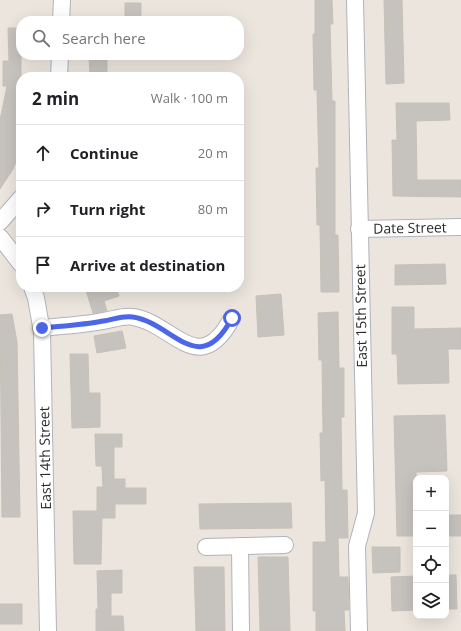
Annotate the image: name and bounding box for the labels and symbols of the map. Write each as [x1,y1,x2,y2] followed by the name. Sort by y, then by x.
[373,217,447,238] street label: Date Street
[350,264,371,368] street label: East 15th Street
[223,309,241,327] route start
[33,319,51,337] route end
[34,406,55,510] street label: East 14th Street

